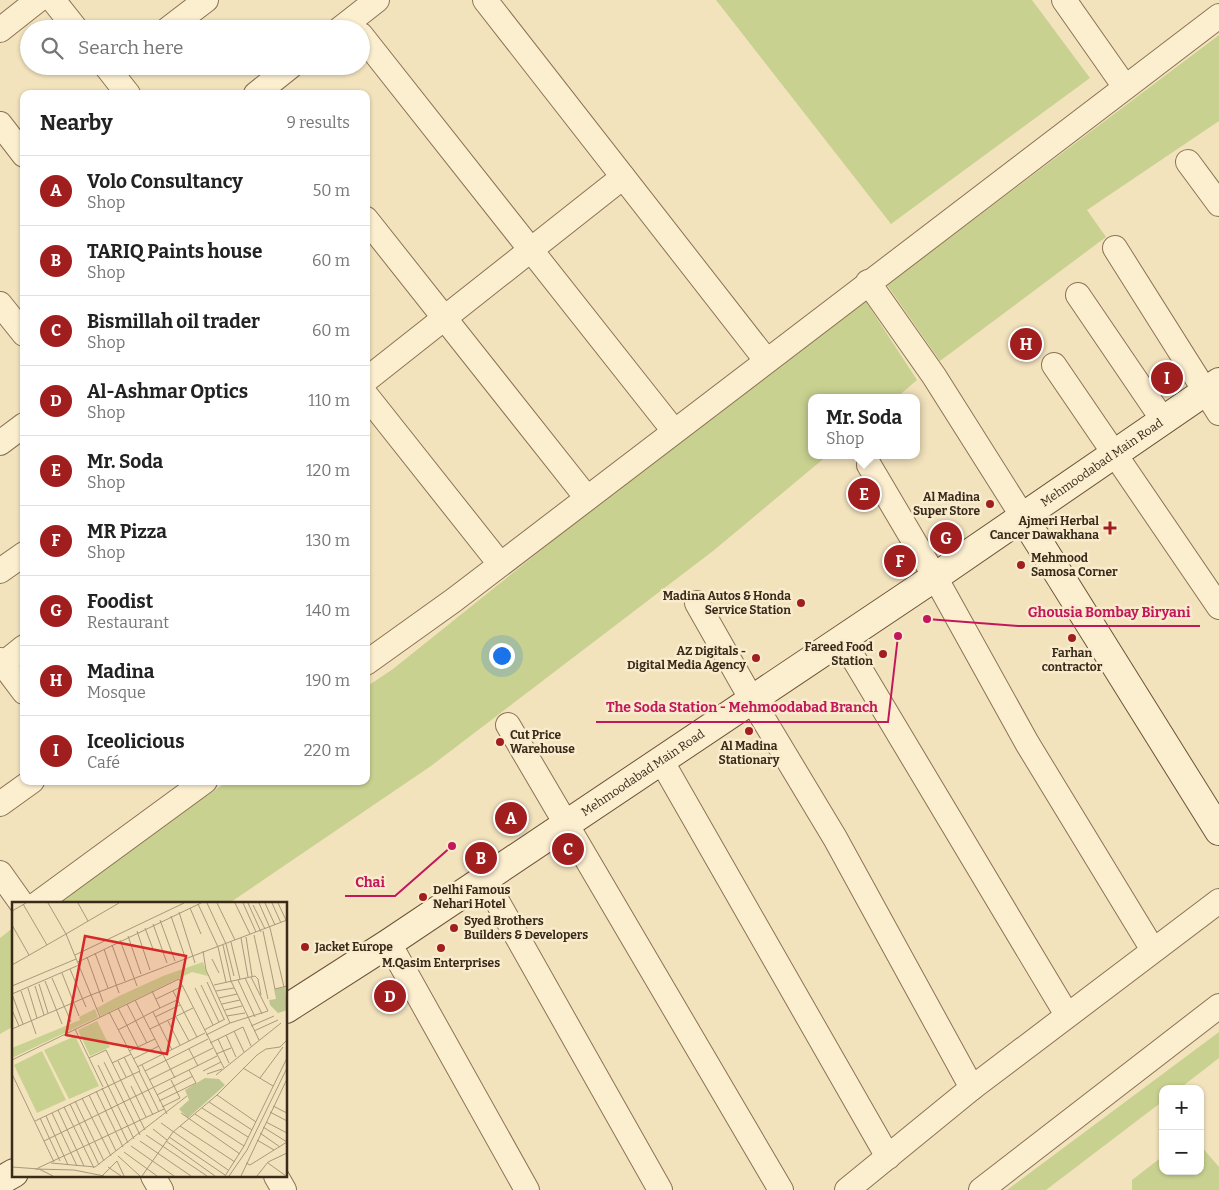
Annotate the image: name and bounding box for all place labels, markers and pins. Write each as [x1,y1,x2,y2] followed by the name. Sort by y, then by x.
[1010,325,1042,363] pin: H
[1151,359,1183,397] pin: I
[848,475,880,513] pin: E
[913,490,980,518] place label: Al Madina Super Store
[984,498,996,510] marker: Al Madina Super Store
[990,514,1099,542] place label: Ajmeri Herbal Cancer Dawakhana
[930,519,962,557] pin: G
[1103,521,1117,535] marker: Ajmeri Herbal Cancer Dawakhana
[884,542,916,580] pin: F
[1031,551,1118,579] place label: Mehmood Samosa Corner
[1015,559,1027,571] marker: Mehmood Samosa Corner
[663,589,791,617] place label: Madina Autos & Honda Service Station
[795,597,807,609] marker: Madina Autos & Honda Service Station
[1018,597,1200,626] callout: Ghousia Bombay Biryani
[1066,632,1078,644] marker: Farhan contractor
[804,640,874,668] place label: Fareed Food Station
[627,644,746,672] place label: AZ Digitals - Digital Media Agency
[1042,646,1103,674] place label: Farhan contractor
[877,648,889,660] marker: Fareed Food Station
[750,652,762,664] marker: AZ Digitals - Digital Media Agency
[596,693,888,722] callout: The Soda Station - Mehmoodabad Branch
[743,725,755,737] marker: Al Madina Stationary
[510,728,575,756] place label: Cut Price Warehouse
[494,736,506,748] marker: Cut Price Warehouse
[719,739,780,767] place label: Al Madina Stationary
[495,799,527,837] pin: A
[552,830,584,868] pin: C
[465,839,497,877] pin: B
[345,867,395,896] callout: Chai
[433,883,510,911] place label: Delhi Famous Nehari Hotel
[417,891,429,903] marker: Delhi Famous Nehari Hotel
[464,914,588,942] place label: Syed Brothers Builders & Developers
[448,922,460,934] marker: Syed Brothers Builders & Developers
[314,940,393,954] place label: Jacket Europe
[299,941,311,953] marker: Jacket Europe
[435,942,447,954] marker: M.Qasim Enterprises
[382,956,500,970] place label: M.Qasim Enterprises
[374,977,406,1015] pin: D

